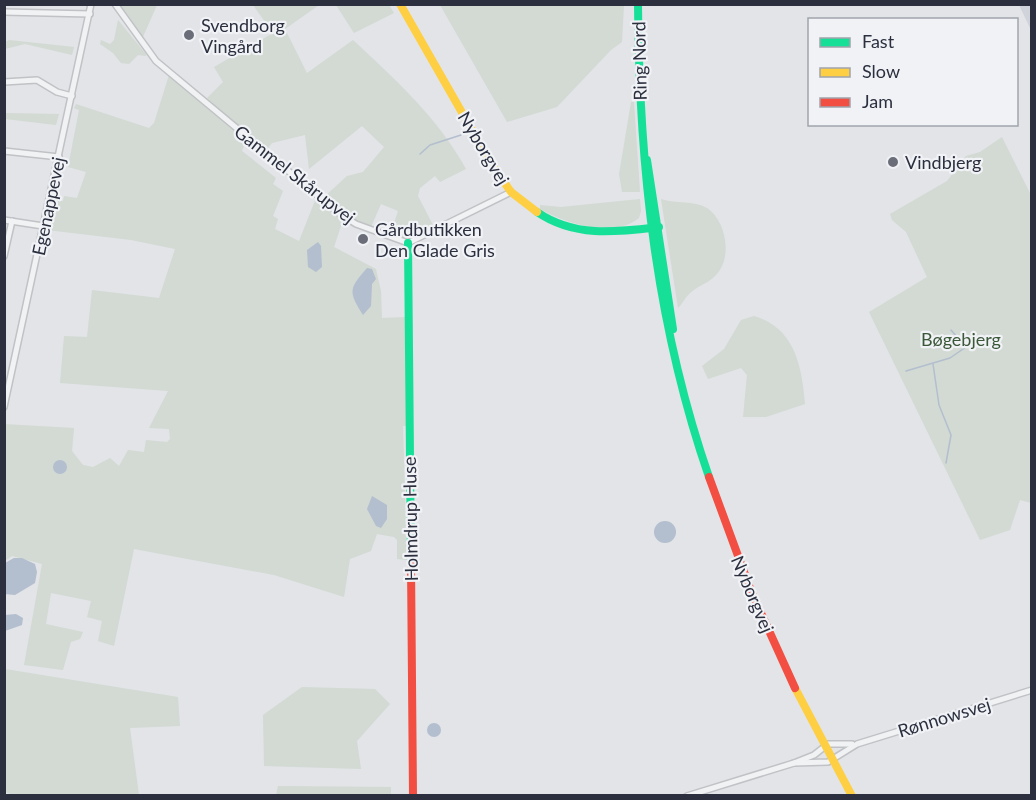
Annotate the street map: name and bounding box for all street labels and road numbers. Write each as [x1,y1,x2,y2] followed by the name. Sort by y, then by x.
[627,21,651,101] street label: Ring Nord
[454,107,514,189] street label: Nyborgvej
[230,120,360,228] street label: Gammel Skårupvej
[27,155,69,257] street label: Egenappevej
[398,456,422,582] street label: Holmdrup Huse
[727,552,779,636] street label: Nyborgvej
[895,692,993,742] street label: Rønnowsvej

